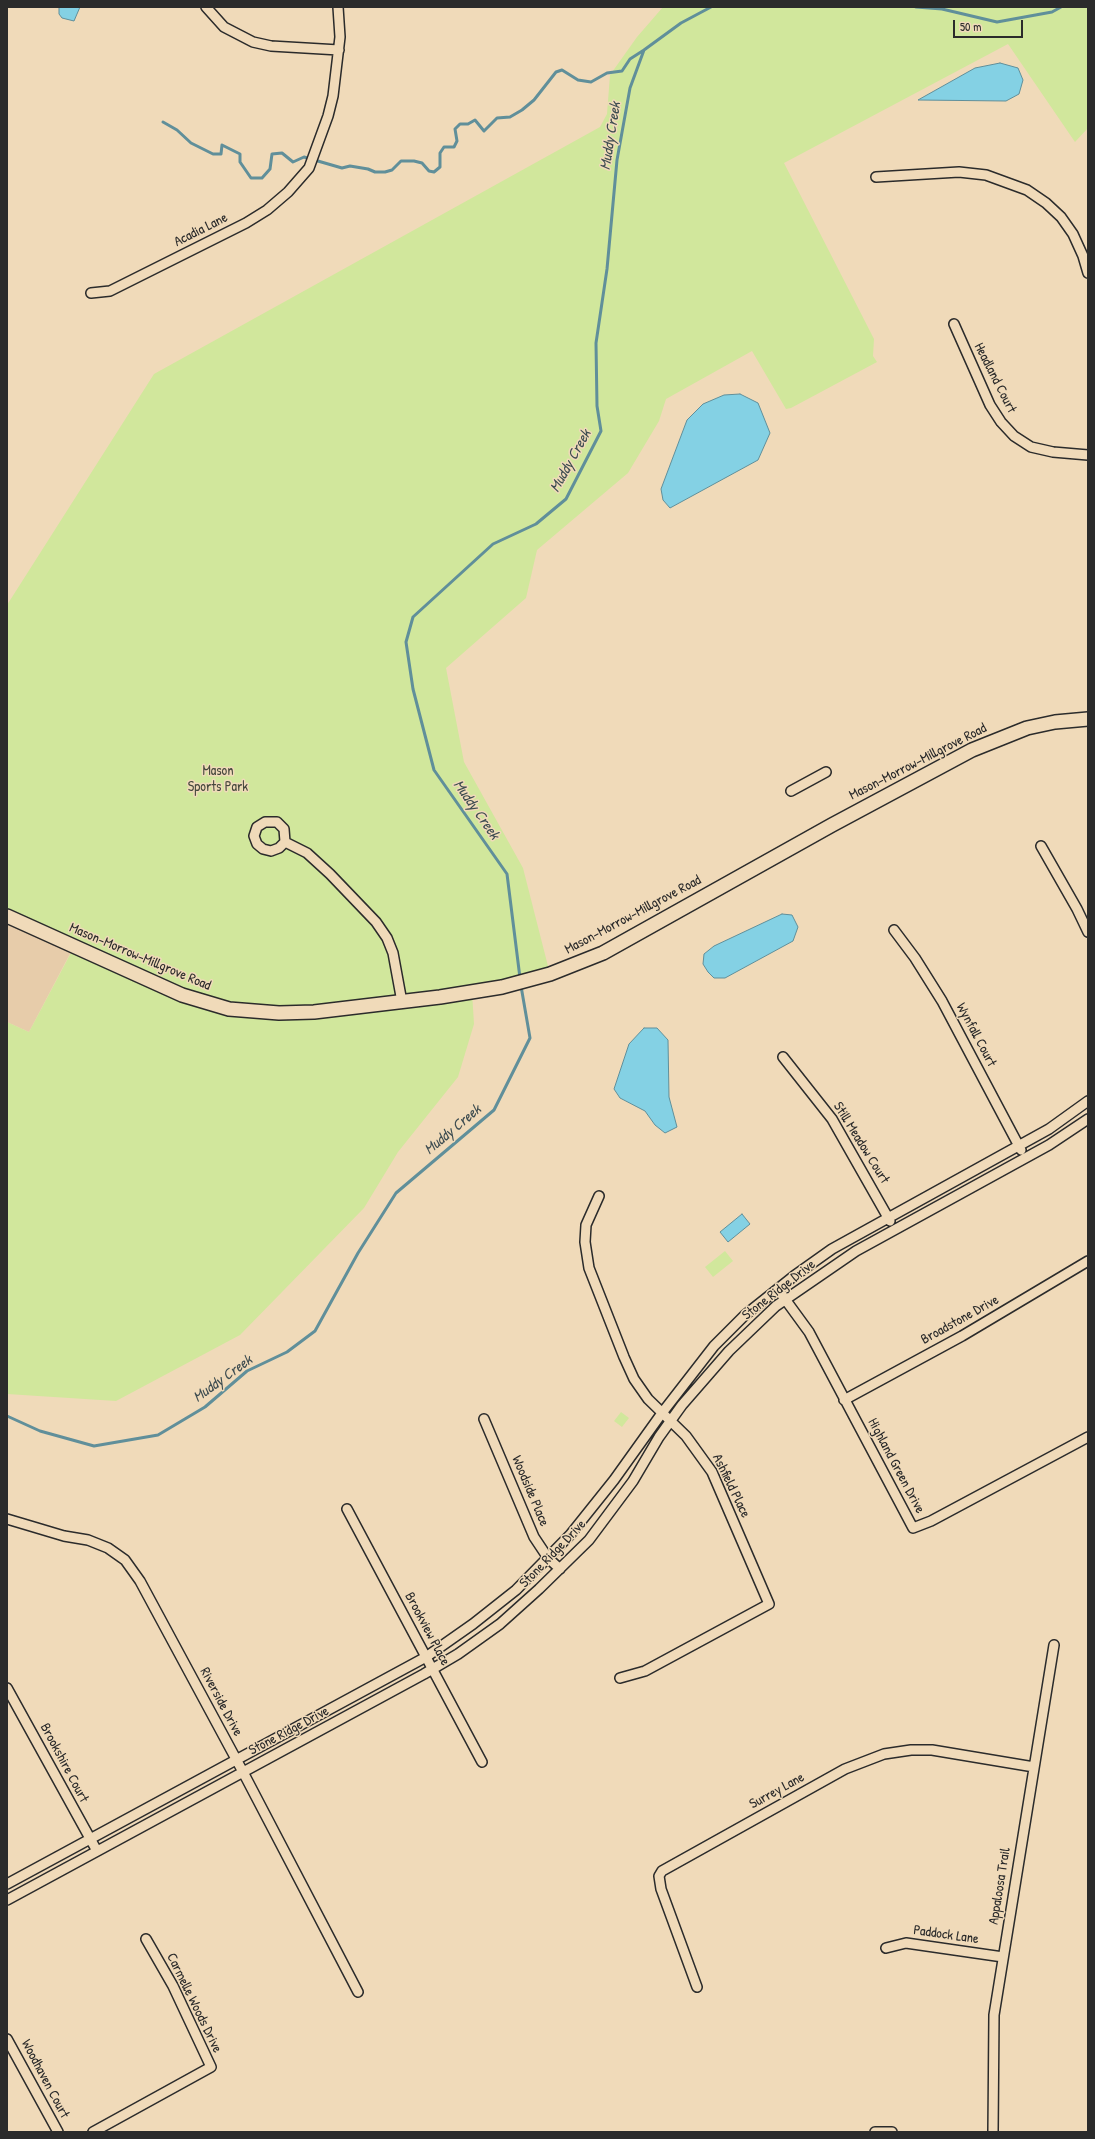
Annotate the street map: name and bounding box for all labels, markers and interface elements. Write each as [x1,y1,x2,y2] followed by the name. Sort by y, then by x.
[955,12,1025,38] scale bar
[960,18,981,35] text: 50 m
[597,101,625,171] water label: Muddy Creek
[172,209,230,251] street label: Acadia Lane
[970,340,1020,416] street label: Headland Court
[547,427,595,495] water label: Muddy Creek
[847,720,989,804] street label: Mason–Morrow–Millgrove Road
[188,763,248,796] park label: Mason Sports Park
[449,777,503,843] water label: Muddy Creek
[562,872,704,958] street label: Mason–Morrow–Millgrove Road
[67,920,213,994] street label: Mason–Morrow–Millgrove Road
[952,1000,1000,1070] street label: Wynfall Court
[829,1099,893,1187] street label: Still Meadow Court
[421,1101,485,1159] water label: Muddy Creek
[739,1256,819,1324] street label: Stone Ridge Drive
[918,1292,1002,1348] street label: Broadstone Drive
[190,1352,256,1406] water label: Muddy Creek
[864,1416,928,1516] street label: Highland Green Drive
[708,1451,754,1521] street label: Ashfield Place
[508,1453,552,1529] street label: Woodside Place
[516,1516,590,1592] street label: Stone Ridge Drive
[401,1589,453,1669] street label: Brookview Place
[196,1665,246,1739] street label: Riverside Drive
[246,1703,332,1759] street label: Stone Ridge Drive
[36,1721,92,1805] street label: Brookshire Court
[747,1769,807,1813] street label: Surrey Lane
[986,1846,1014,1926] street label: Appaloosa Trail
[912,1922,980,1948] street label: Paddock Lane
[163,1950,225,2056] street label: Carmelle Woods Drive
[17,2037,73,2121] street label: Woodhaven Court

